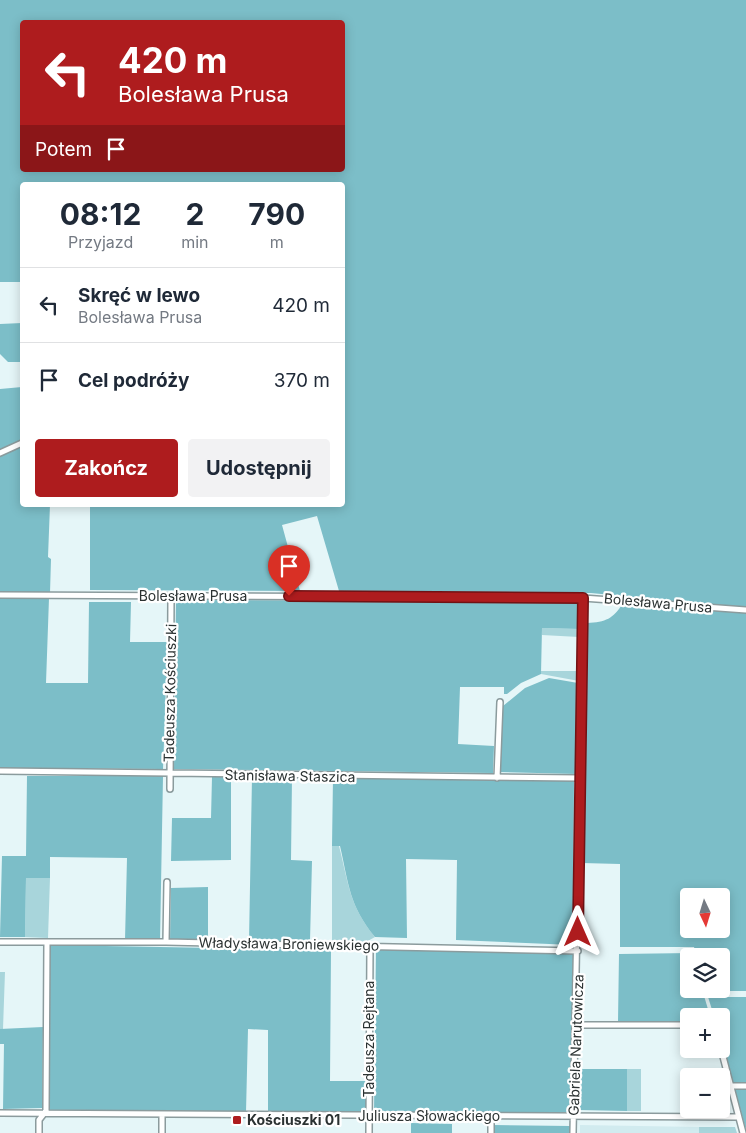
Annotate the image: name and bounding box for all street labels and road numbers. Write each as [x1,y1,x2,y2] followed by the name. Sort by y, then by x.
[139,587,247,604] street label: Bolesława Prusa
[603,589,713,616] street label: Bolesława Prusa
[160,624,179,762] street label: Tadeusza Kościuszki
[224,766,356,785] street label: Stanisława Staszica
[199,933,379,954] street label: Władysława Broniewskiego
[565,974,586,1116] street label: Gabriela Narutowicza
[360,981,377,1097] street label: Tadeusza Rejtana
[358,1107,500,1124] street label: Juliusza Słowackiego

